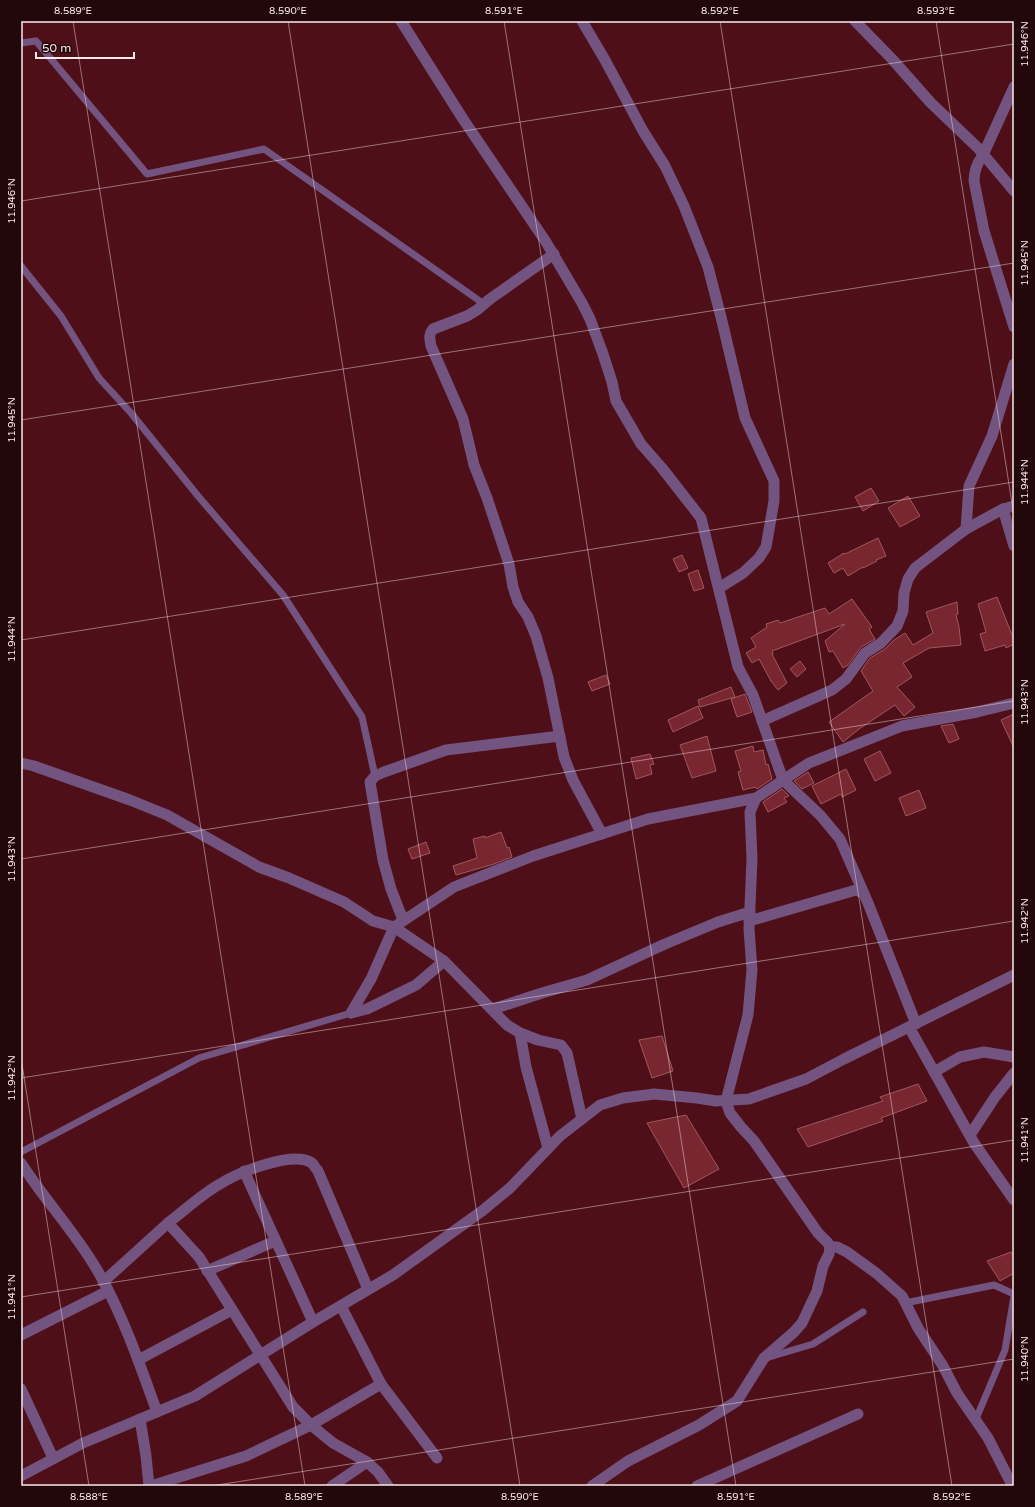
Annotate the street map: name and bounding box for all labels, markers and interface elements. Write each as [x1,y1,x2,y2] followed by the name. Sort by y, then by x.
[54,5,92,17] text: 8.589°E
[269,5,307,17] text: 8.590°E
[485,5,523,17] text: 8.591°E
[701,5,739,17] text: 8.592°E
[917,5,955,17] text: 8.593°E
[1019,21,1031,67] text: 11.946°N
[36,34,134,60] scale bar
[42,41,71,55] text: 50 m
[6,178,18,224] text: 11.946°N
[1019,240,1031,286] text: 11.945°N
[6,397,18,443] text: 11.945°N
[1019,459,1031,505] text: 11.944°N
[6,616,18,662] text: 11.944°N
[1019,679,1031,725] text: 11.943°N
[6,836,18,882] text: 11.943°N
[1019,898,1031,944] text: 11.942°N
[6,1055,18,1101] text: 11.942°N
[1019,1117,1031,1163] text: 11.941°N
[6,1274,18,1320] text: 11.941°N
[1019,1336,1031,1382] text: 11.940°N
[70,1491,108,1503] text: 8.588°E
[285,1491,323,1503] text: 8.589°E
[501,1491,539,1503] text: 8.590°E
[717,1491,755,1503] text: 8.591°E
[933,1491,971,1503] text: 8.592°E

